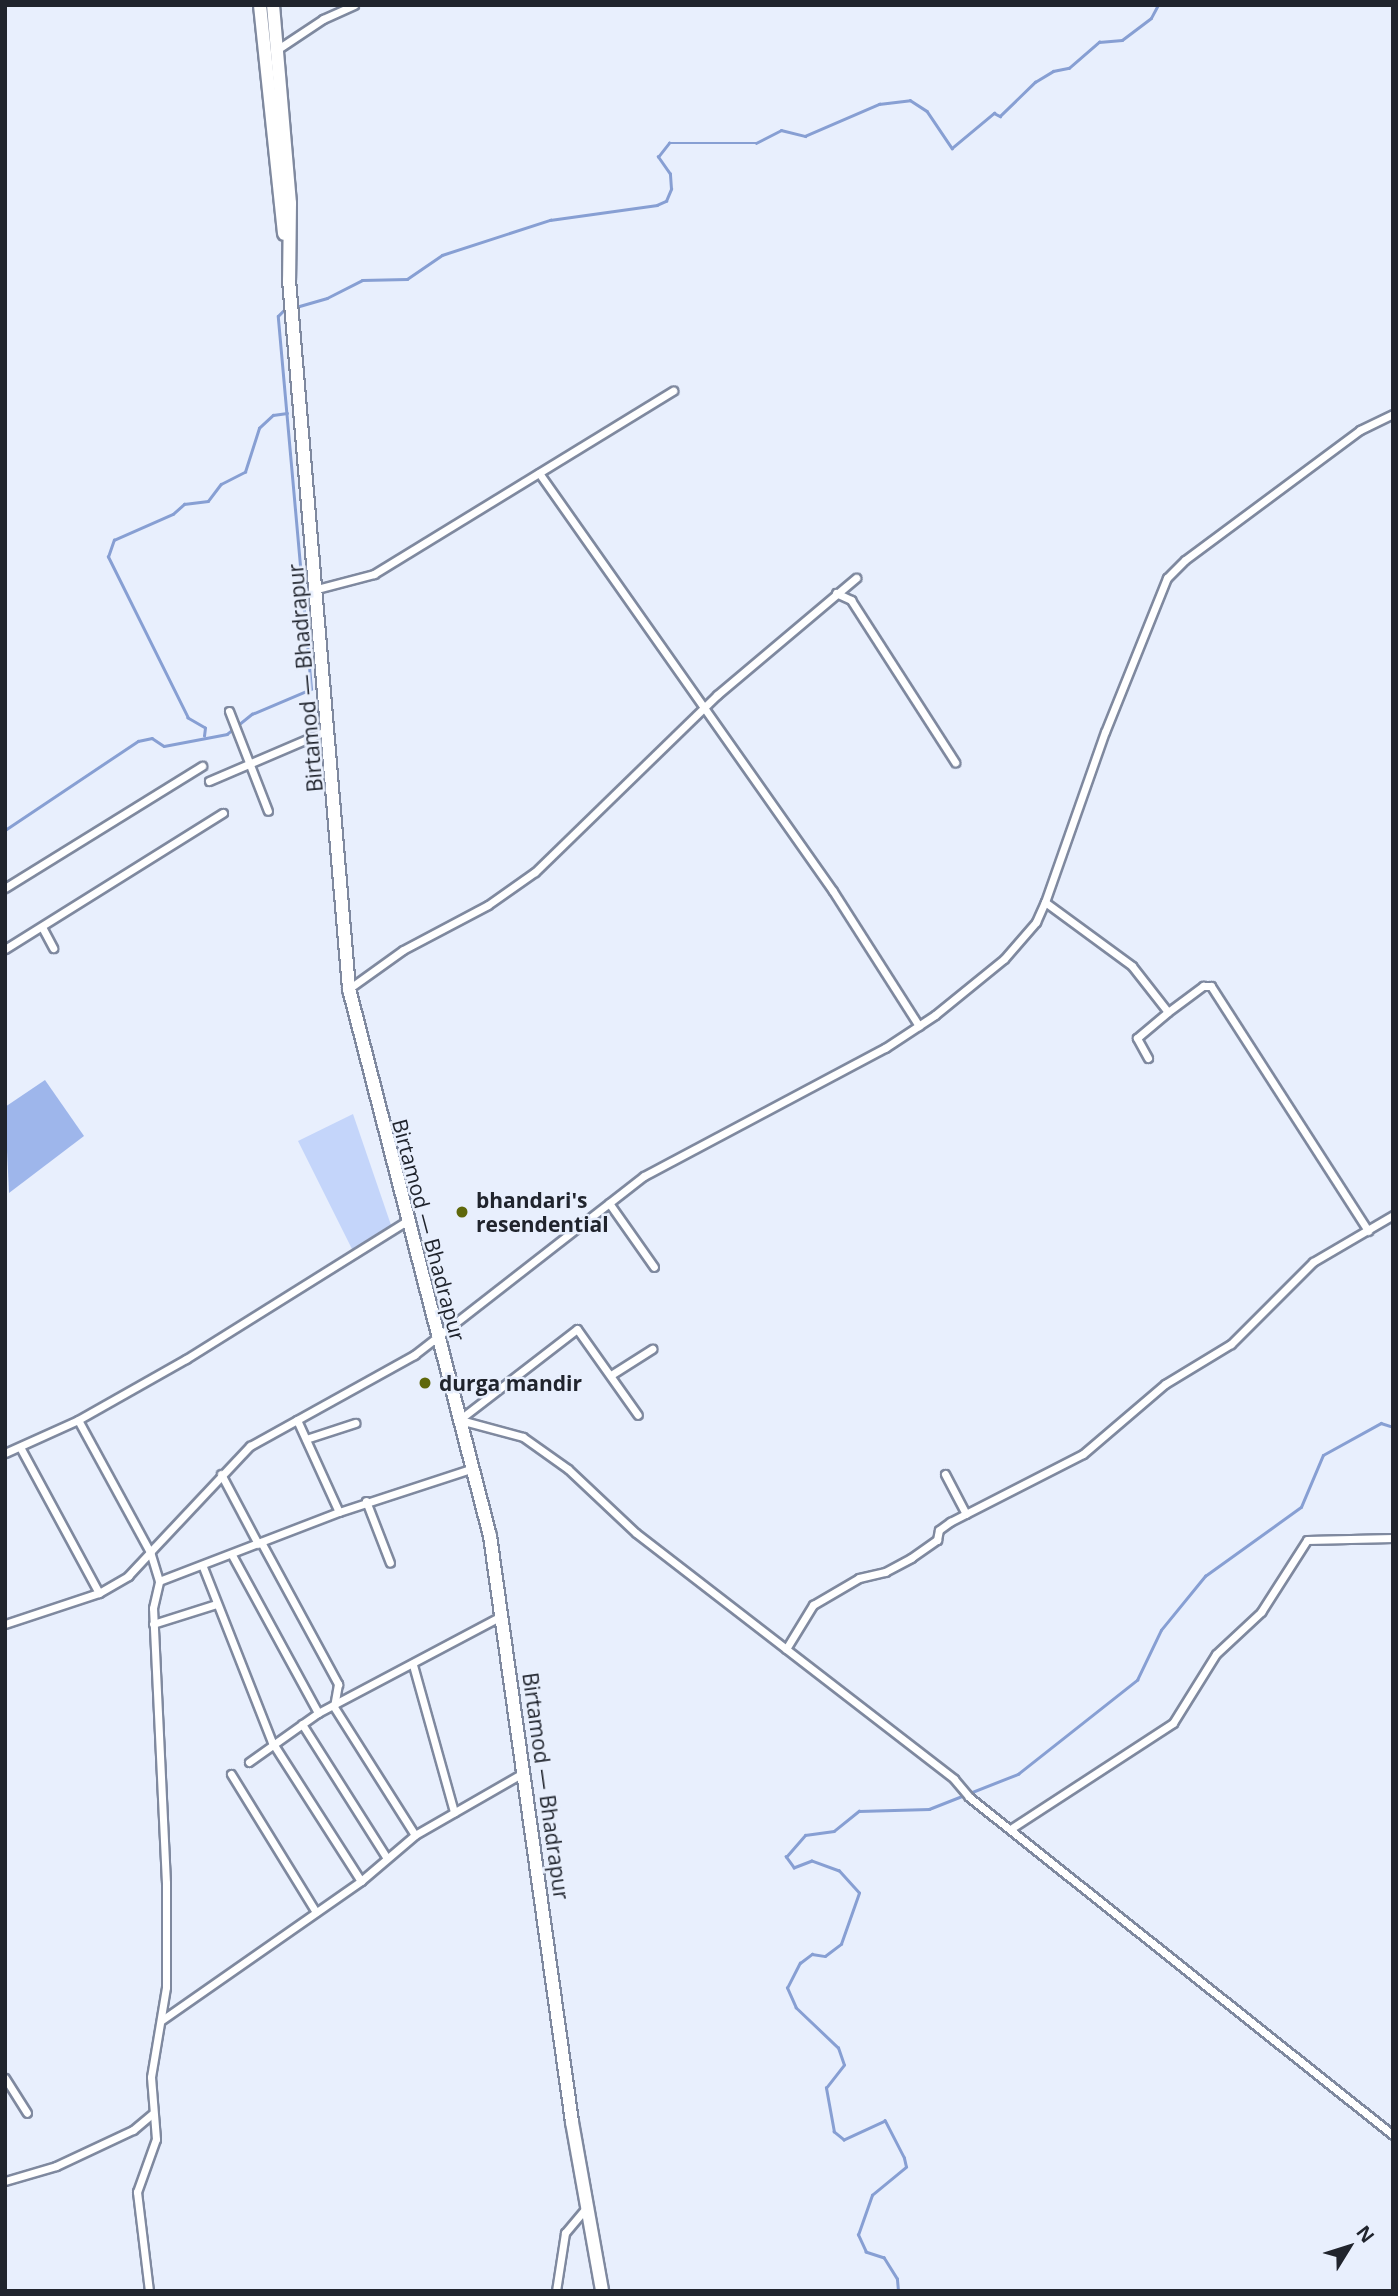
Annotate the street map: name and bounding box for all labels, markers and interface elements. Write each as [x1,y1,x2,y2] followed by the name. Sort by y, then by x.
[282,563,328,793] street label: Birtamod — Bhadrapur
[387,1116,471,1344] street label: Birtamod — Bhadrapur
[476,1187,609,1237] place label: bhandari's resendential
[454,1204,470,1220] marker: bhandari's resendential
[439,1370,582,1396] place label: durga mandir
[417,1375,433,1391] marker: durga mandir
[518,1671,574,1901] street label: Birtamod — Bhadrapur
[1314,2212,1384,2282] north arrow
[1351,2220,1381,2248] text: N

